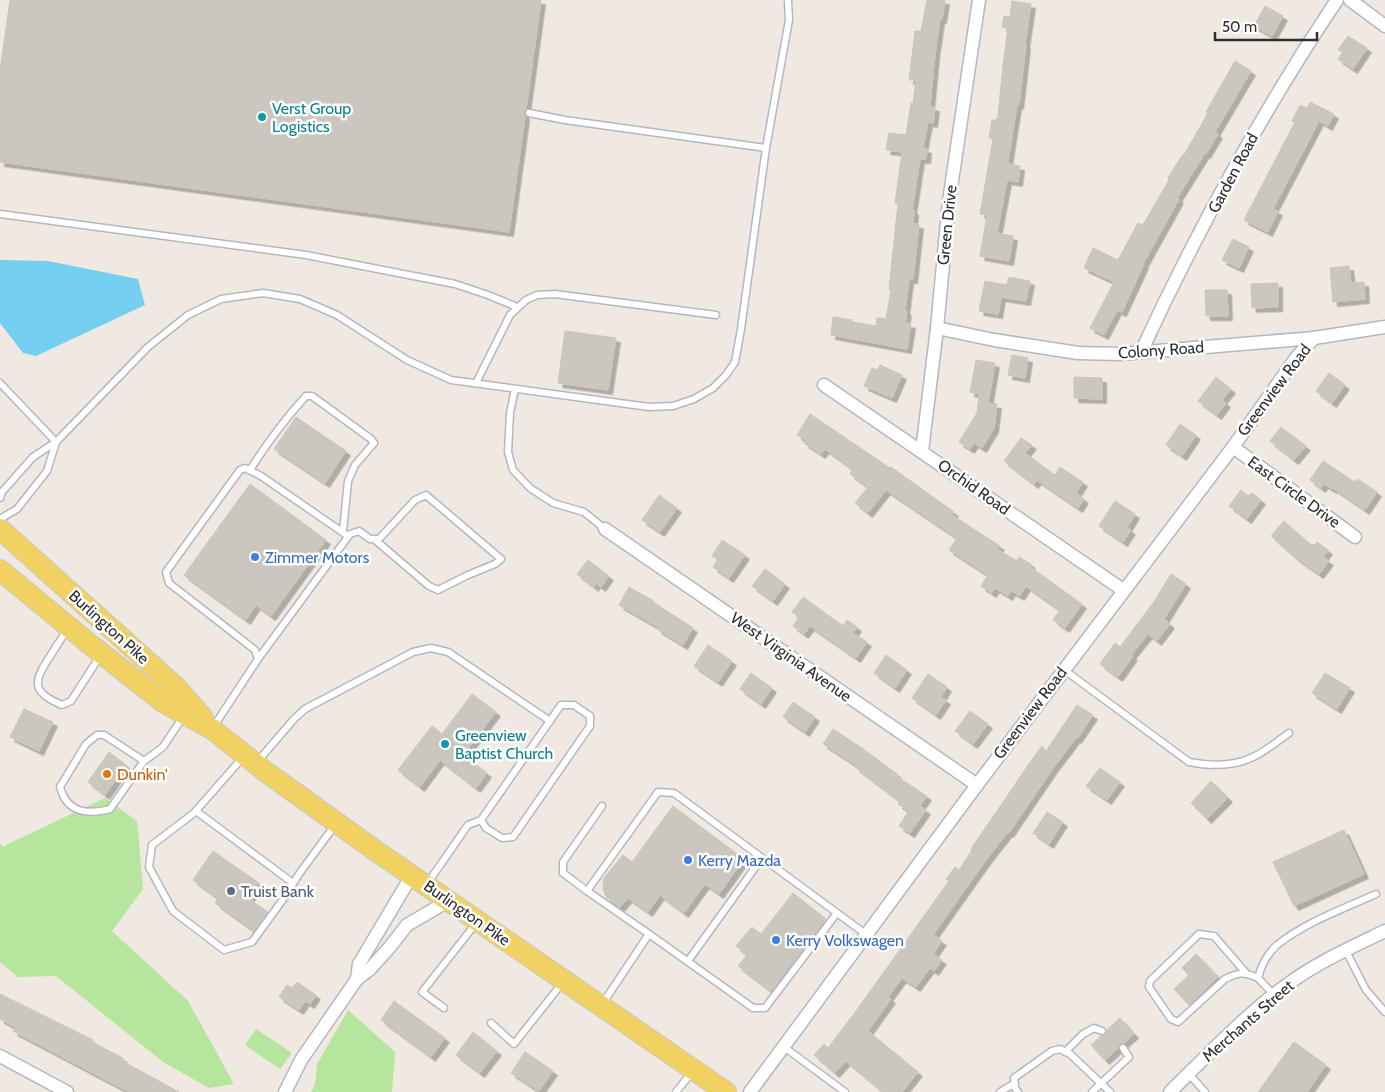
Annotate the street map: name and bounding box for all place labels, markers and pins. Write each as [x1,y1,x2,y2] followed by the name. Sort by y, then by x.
[272,99,351,136] place label: Verst Group Logistics
[256,111,268,123] marker: Verst Group Logistics
[265,548,370,567] place label: Zimmer Motors
[249,551,261,563] marker: Zimmer Motors
[455,726,553,763] place label: Greenview Baptist Church
[439,738,451,750] marker: Greenview Baptist Church
[117,765,168,784] place label: Dunkin'
[101,768,113,780] marker: Dunkin'
[698,851,781,870] place label: Kerry Mazda
[682,854,694,866] marker: Kerry Mazda
[241,882,315,901] place label: Truist Bank
[225,885,237,897] marker: Truist Bank
[786,931,904,950] place label: Kerry Volkswagen
[770,934,782,946] marker: Kerry Volkswagen

